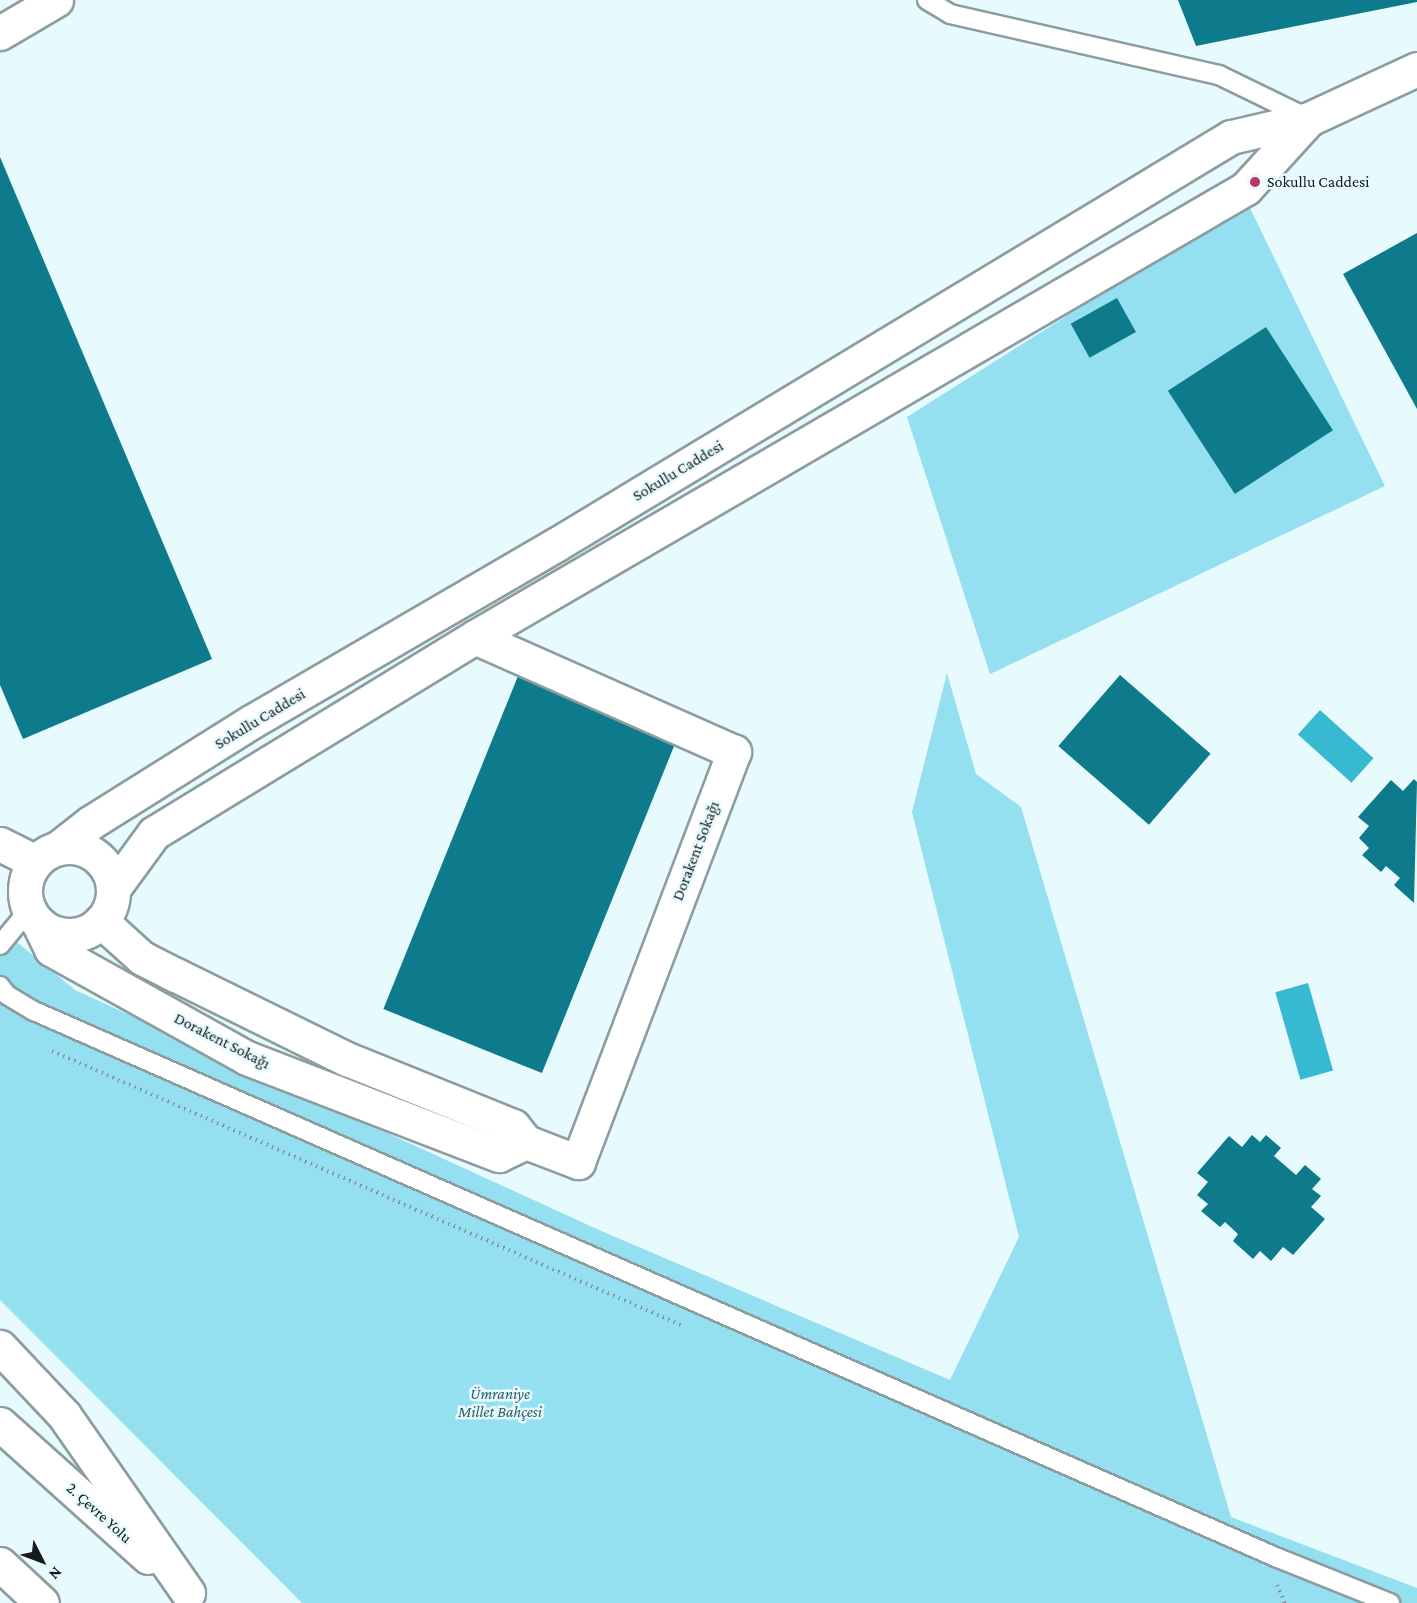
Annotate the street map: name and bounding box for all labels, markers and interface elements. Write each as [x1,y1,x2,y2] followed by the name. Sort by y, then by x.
[1267,172,1369,192] place label: Sokullu Caddesi
[1248,175,1262,189] marker: Sokullu Caddesi
[629,436,727,506] street label: Sokullu Caddesi
[211,684,309,754] street label: Sokullu Caddesi
[668,798,724,904] street label: Dorakent Sokağı
[171,1009,273,1073] street label: Dorakent Sokağı
[458,1384,542,1422] park label: Ümraniye Millet Bahçesi
[62,1479,136,1547] street label: 2. Çevre Yolu
[12,1531,72,1591] north arrow
[46,1564,66,1583] text: N

